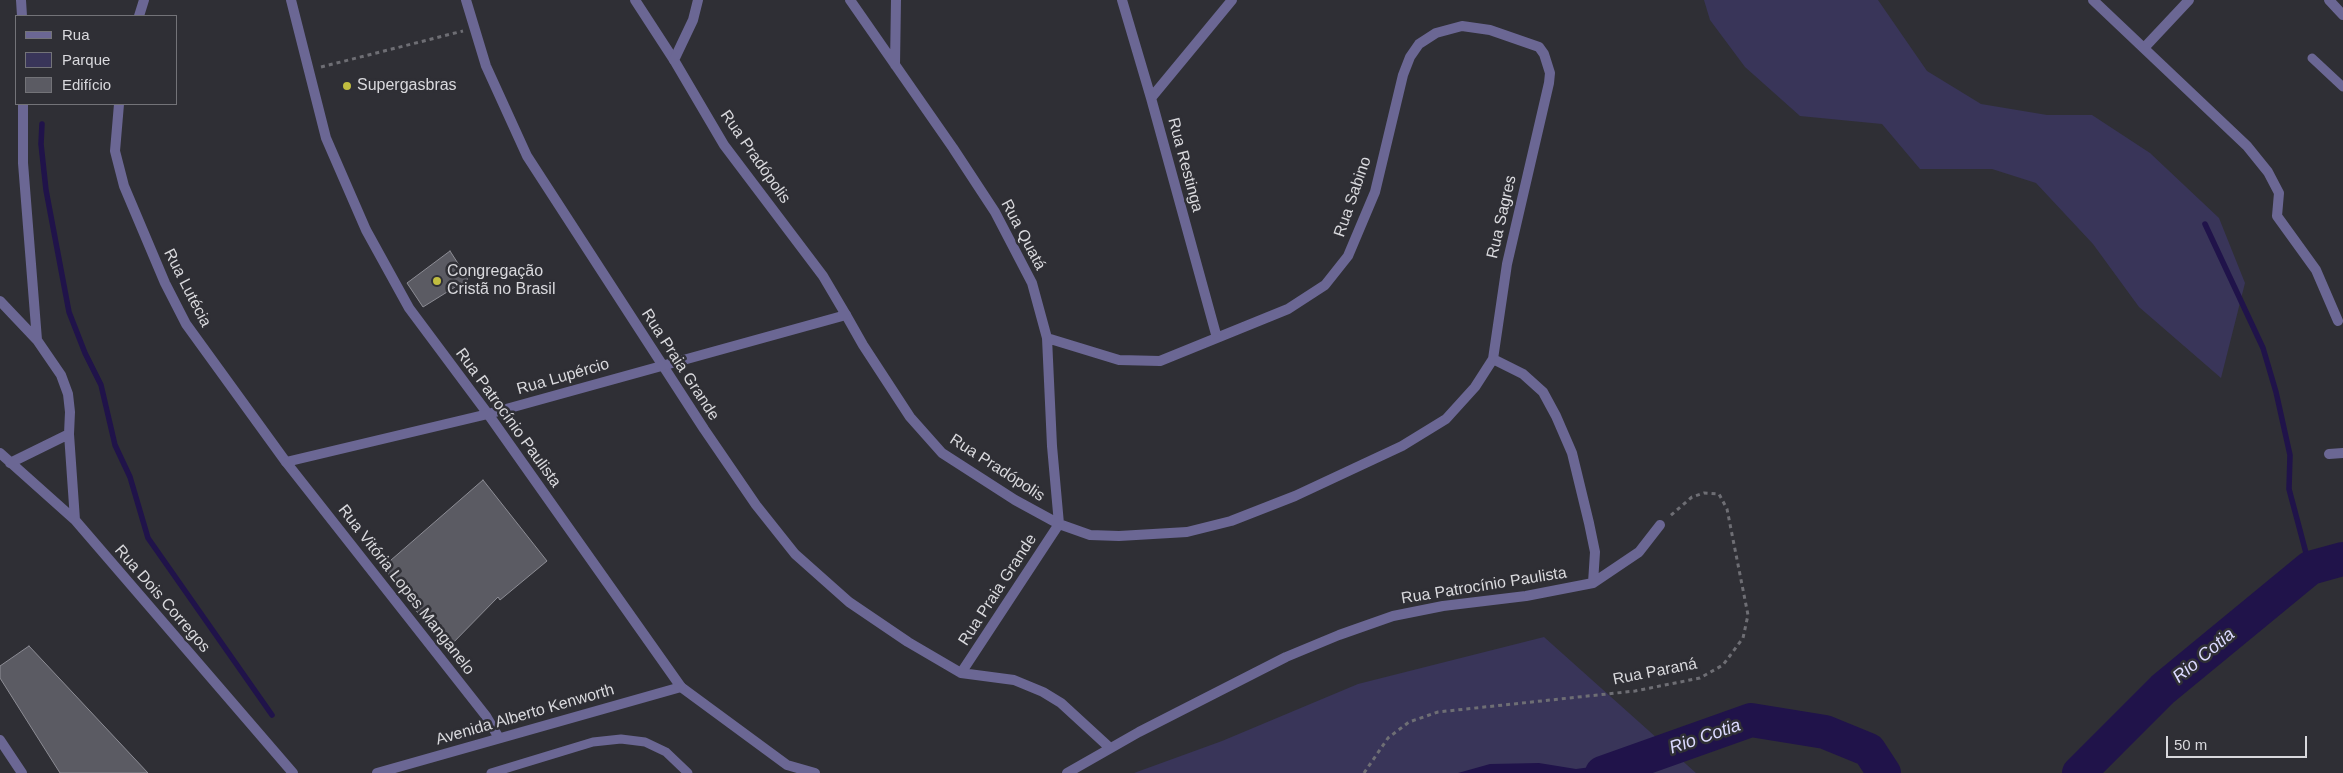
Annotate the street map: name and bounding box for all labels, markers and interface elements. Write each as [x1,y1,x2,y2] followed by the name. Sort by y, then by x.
[15,15,178,105] legend
[62,26,90,43] text: Rua
[62,51,110,68] text: Parque
[62,76,111,93] text: Edifício
[357,76,457,96] place label: Supergasbras
[341,80,353,92] marker: Supergasbras
[716,107,794,207] street label: Rua Pradópolis
[1163,116,1207,214] street label: Rua Restinga
[1330,154,1376,240] street label: Rua Sabino
[1483,174,1521,260] street label: Rua Sagres
[996,196,1050,274] street label: Rua Quatá
[159,246,215,330] street label: Rua Lutécia
[447,262,555,300] place label: Congregação Cristã no Brasil
[431,275,443,287] marker: Congregação Cristã no Brasil
[637,306,723,424] street label: Rua Praia Grande
[451,345,565,491] street label: Rua Patrocínio Paulista
[515,355,611,399] street label: Rua Lupércio
[946,430,1048,506] street label: Rua Pradópolis
[334,501,478,679] street label: Rua Vitória Lopes Manganelo
[955,531,1041,649] street label: Rua Praia Grande
[110,541,214,657] street label: Rua Dois Corregos
[1400,563,1568,609] street label: Rua Patrocínio Paulista
[2169,624,2239,688] water label: Rio Cotia
[1611,654,1699,690] street label: Rua Paraná
[434,680,616,750] street label: Avenida Alberto Kenworth
[1666,715,1744,759] water label: Rio Cotia
[2168,726,2309,758] scale bar
[2174,736,2207,753] text: 50 m

